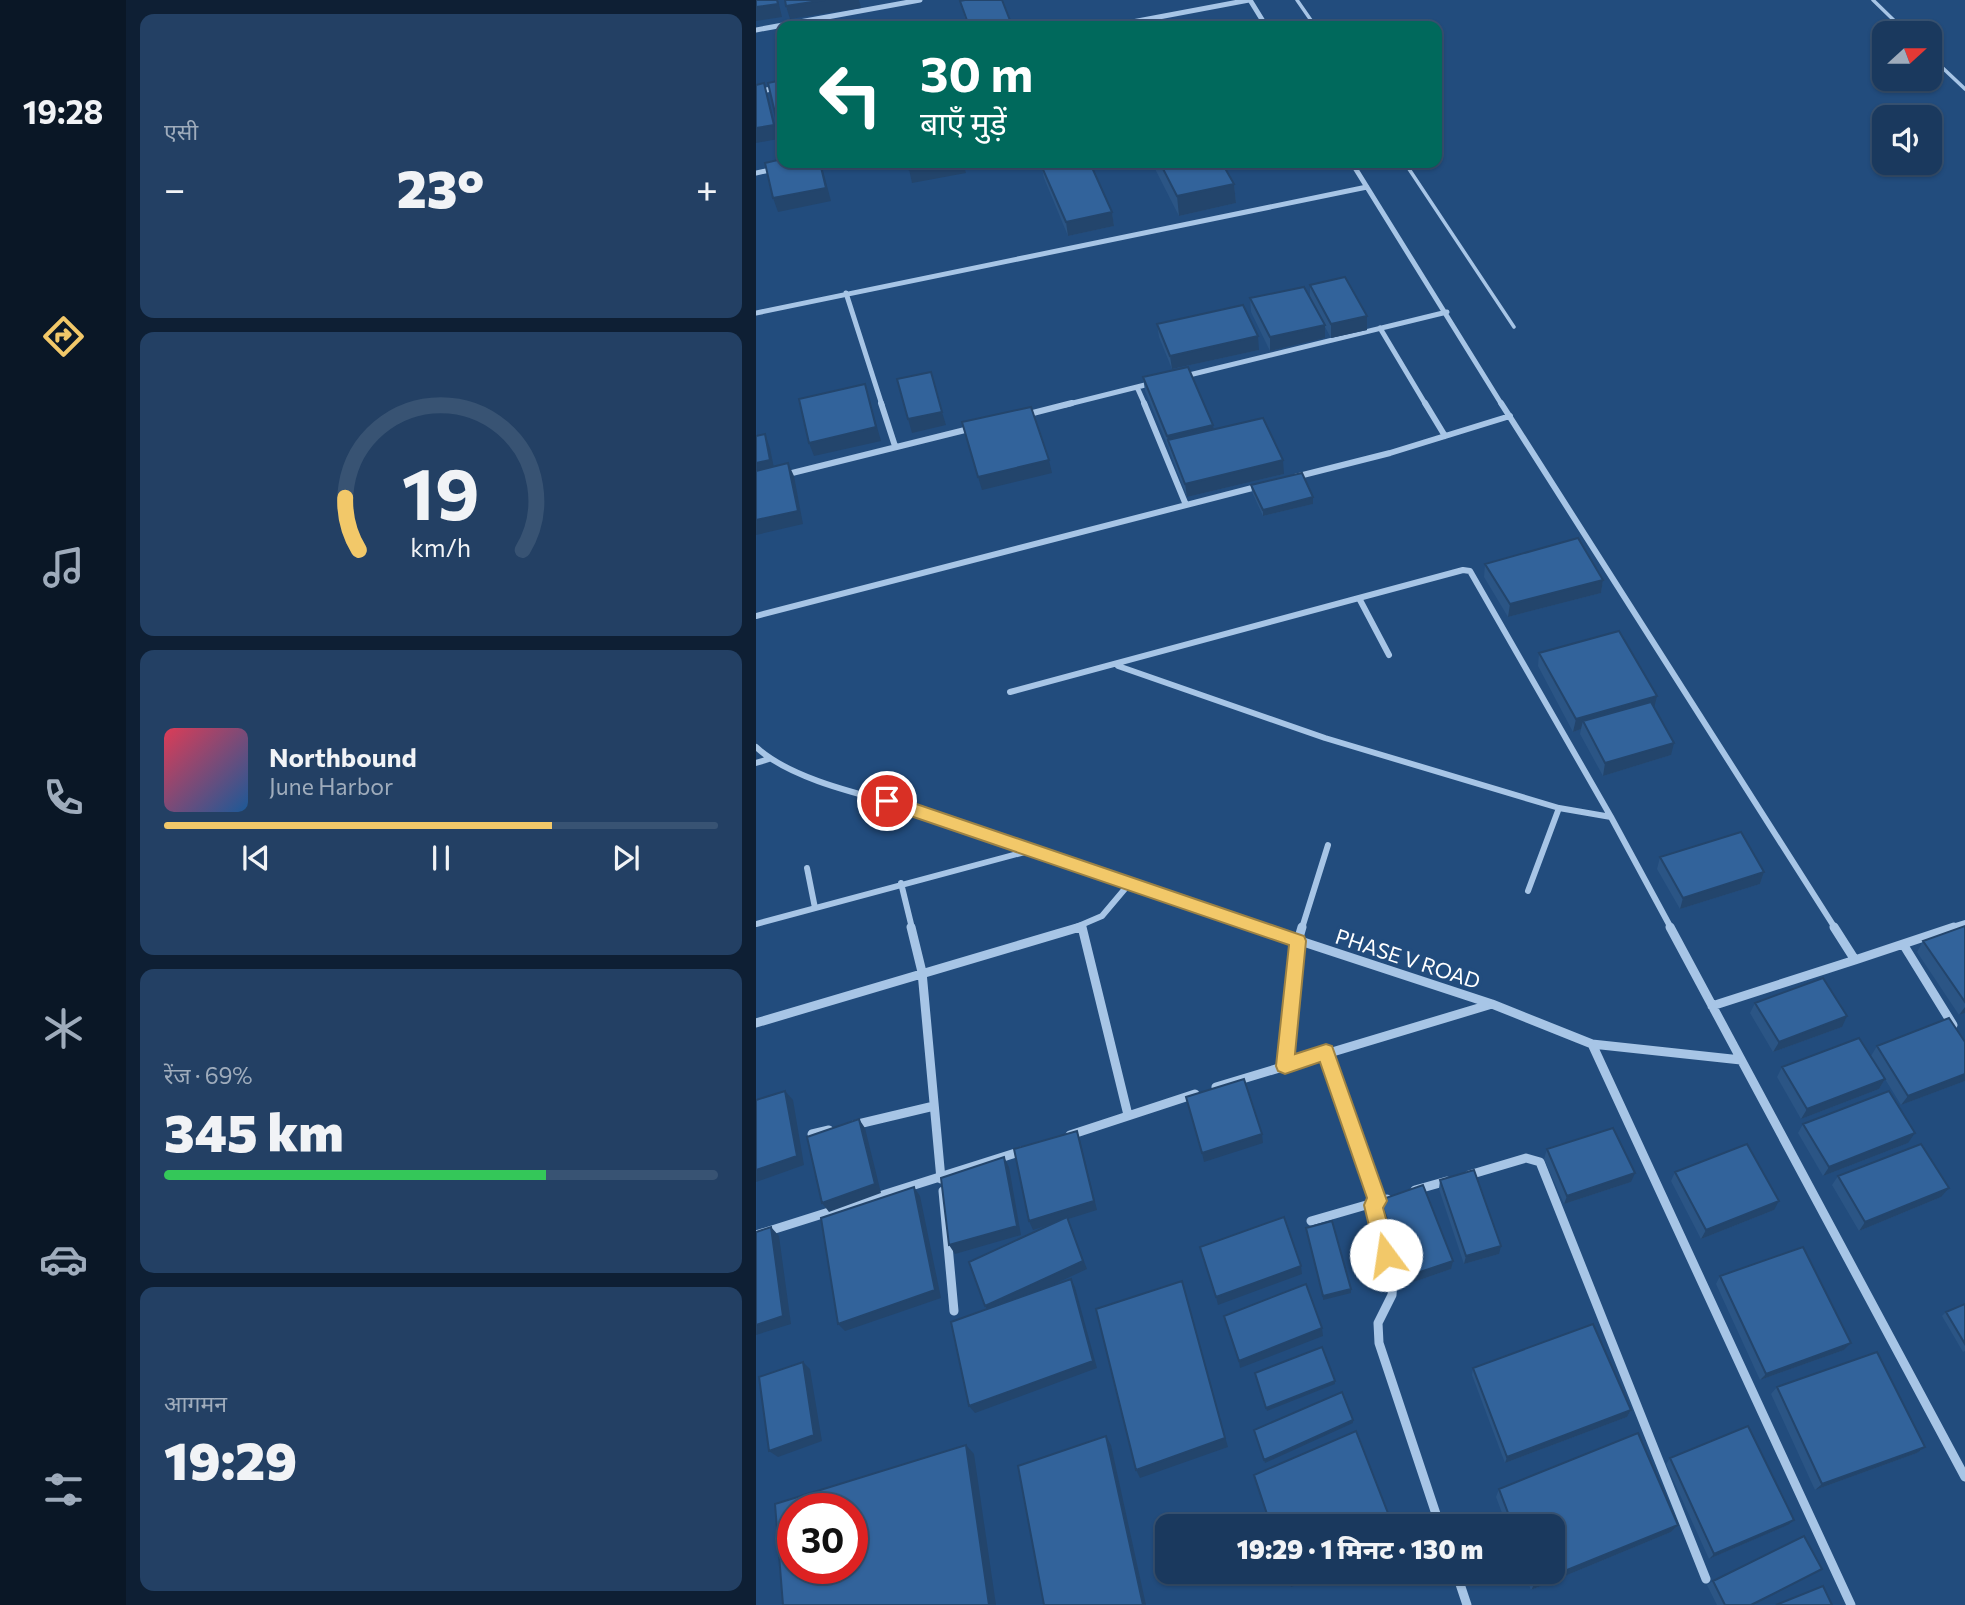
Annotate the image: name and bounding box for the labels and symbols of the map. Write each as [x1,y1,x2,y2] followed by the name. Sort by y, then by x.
[1872,21,1942,91] north arrow
[857,771,917,831] pin
[1332,923,1484,993] street label: PHASE V ROAD
[1349,1218,1423,1292] position arrow
[777,1493,868,1584] speed limit sign: 30

